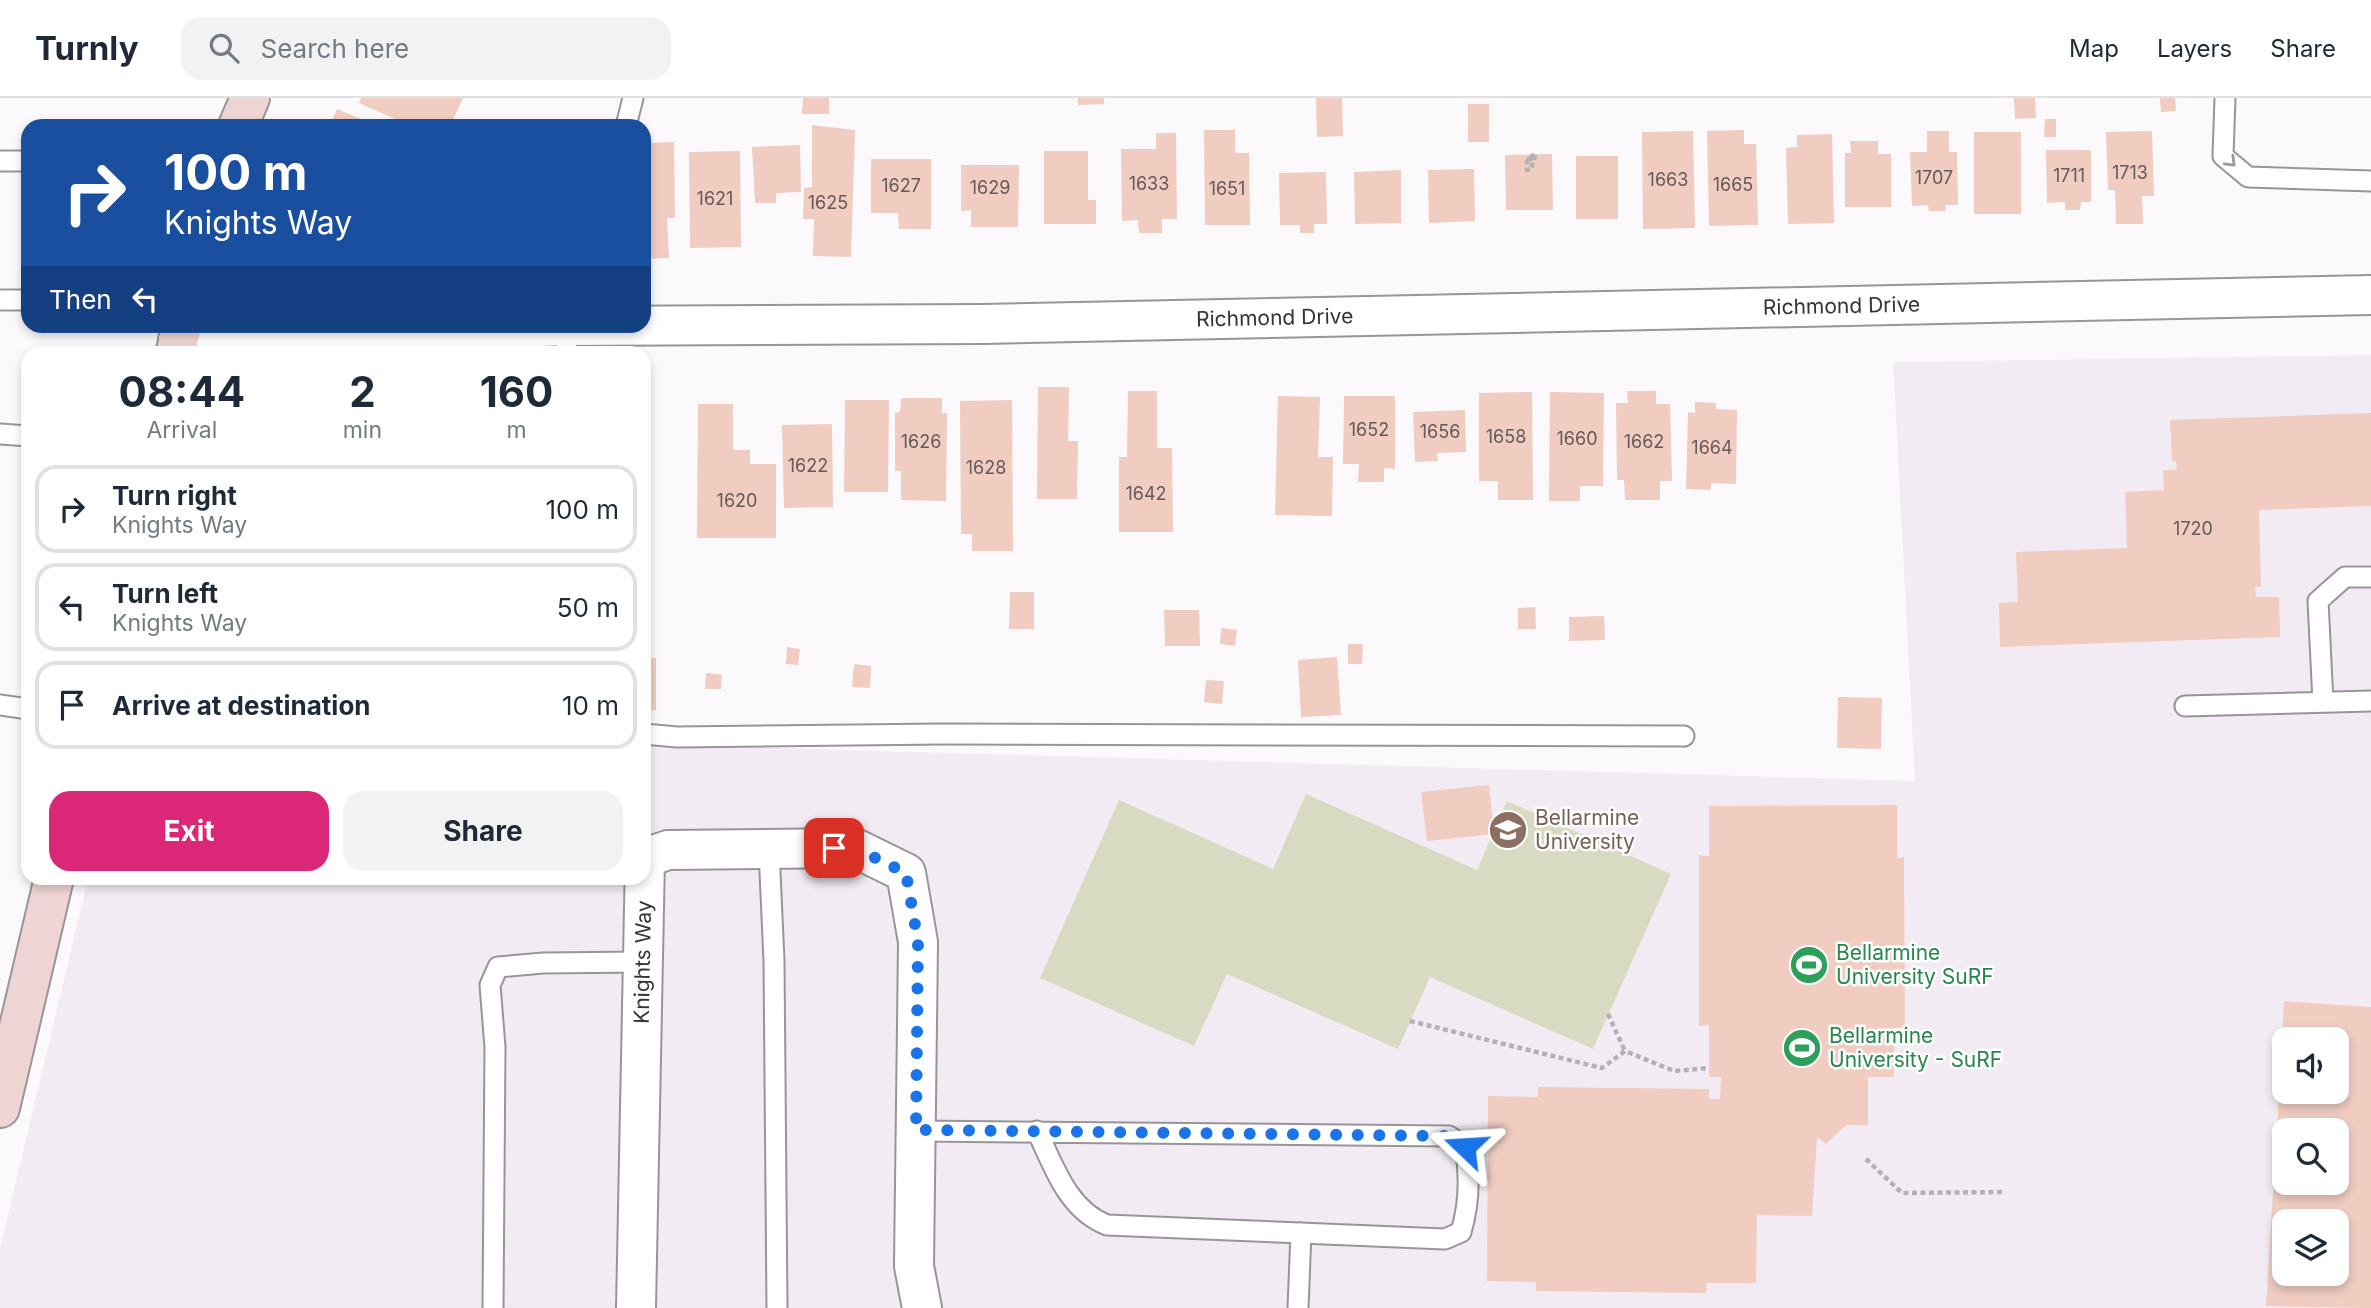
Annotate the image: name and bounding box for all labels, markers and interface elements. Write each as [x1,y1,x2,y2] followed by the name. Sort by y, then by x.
[181,17,671,80] search box
[35,28,139,68] text: Turnly
[205,29,243,67] icon: search
[261,33,409,64] text: Search here
[2069,34,2119,63] text: Map
[2157,34,2232,63] text: Layers
[2270,34,2336,63] text: Share
[164,143,308,202] text: 100 m
[49,147,140,238] icon: right
[2223,154,2236,167] one-way arrow
[2112,162,2148,183] house number: 1713
[2053,165,2085,186] house number: 1711
[1915,167,1953,188] house number: 1707
[1648,169,1688,190] house number: 1663
[1129,173,1169,194] house number: 1633
[1713,174,1753,195] house number: 1665
[881,175,921,196] house number: 1627
[970,177,1010,198] house number: 1629
[1209,178,1245,199] house number: 1651
[697,188,733,209] house number: 1621
[808,192,848,213] house number: 1625
[164,203,352,242] text: Knights Way
[126,280,164,318] icon: left
[49,284,112,315] text: Then
[1763,291,1920,320] street label: Richmond Drive
[1196,303,1354,332] street label: Richmond Drive
[119,366,245,417] text: 08:44
[349,366,376,417] text: 2
[480,366,553,417] text: 160
[146,416,217,444] text: Arrival
[343,416,382,444] text: min
[506,416,527,444] text: m
[1349,419,1389,440] house number: 1652
[1420,421,1460,442] house number: 1656
[1486,426,1526,447] house number: 1658
[1556,428,1598,449] house number: 1660
[901,431,941,452] house number: 1626
[1624,431,1664,452] house number: 1662
[1691,437,1733,458] house number: 1664
[788,455,828,476] house number: 1622
[966,457,1006,478] house number: 1628
[112,480,237,511] text: Turn right
[1125,483,1167,504] house number: 1642
[53,490,91,528] icon: right
[717,490,757,511] house number: 1620
[546,494,619,525] text: 100 m
[112,511,247,539] text: Knights Way
[2173,518,2213,539] house number: 1720
[112,578,218,609] text: Turn left
[53,588,91,626] icon: left
[557,592,619,623] text: 50 m
[112,609,247,637] text: Knights Way
[53,686,91,724] icon: arrive
[112,690,371,721] text: Arrive at destination
[562,690,619,721] text: 10 m
[49,791,329,871] button: Exit
[343,791,623,871] button: Share
[1535,805,1639,854] place label: Bellarmine University
[1487,809,1529,851] school or university icon: Bellarmine University
[804,818,864,878] pin
[815,829,853,867] icon: arrive
[629,900,656,1024] street label: Knights Way
[1836,940,1994,989] place label: Bellarmine University SuRF
[1788,944,1830,986] sports icon: Bellarmine University SuRF
[1829,1023,2002,1072] place label: Bellarmine University - SuRF
[1781,1027,1823,1069] sports icon: Bellarmine University - SuRF
[2272,1027,2349,1286] map controls
[2272,1027,2349,1104] button: sound
[1428,1110,1502,1184] position arrow
[2272,1118,2349,1195] button: search
[2272,1209,2349,1286] button: layers

